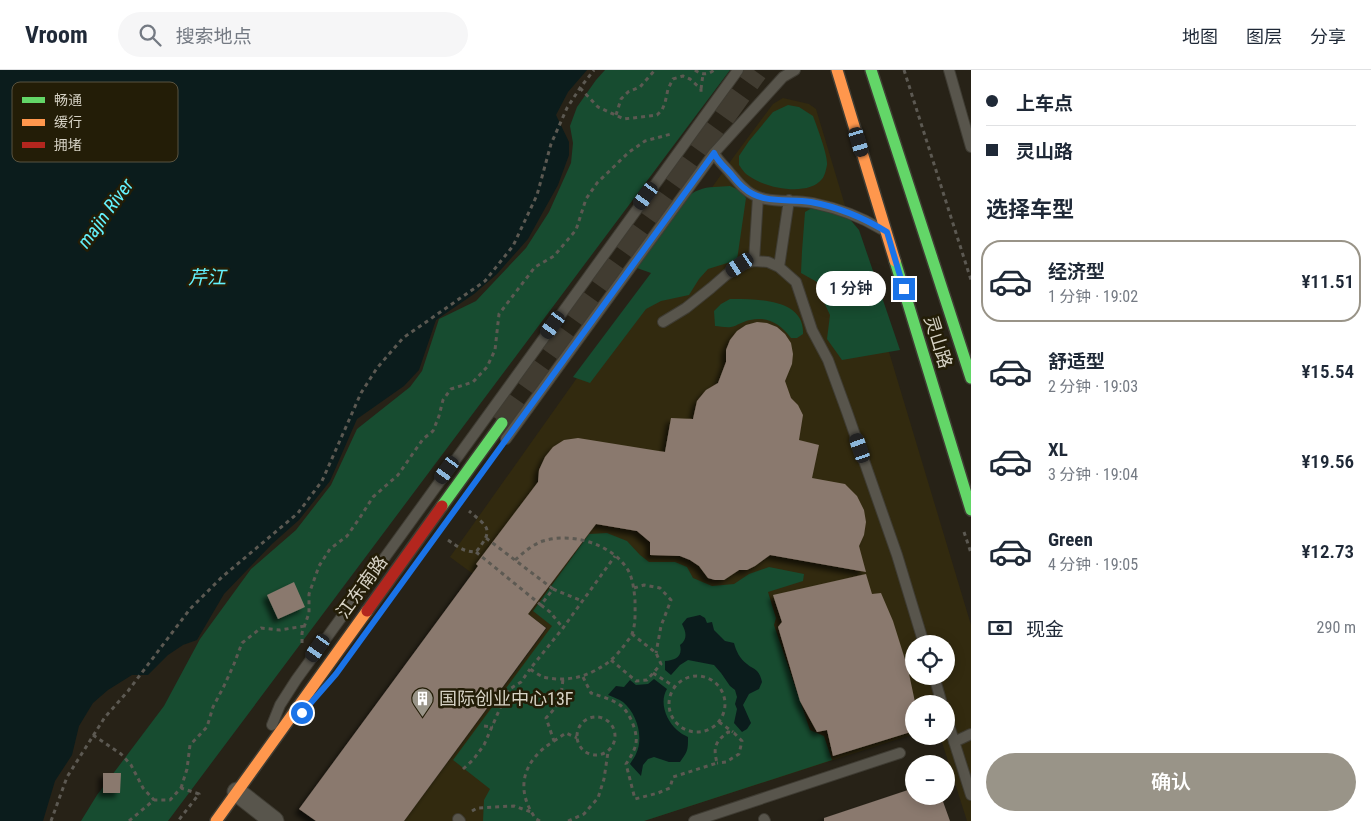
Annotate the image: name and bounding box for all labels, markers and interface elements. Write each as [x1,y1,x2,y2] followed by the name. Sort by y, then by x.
[118,12,468,57] search box
[25,21,88,49] text: Vroom
[136,21,164,49] icon: search
[176,25,252,48] text: 搜索地点
[1182,26,1218,47] text: 地图
[1246,26,1282,47] text: 图层
[1310,26,1346,47] text: 分享
[12,82,178,162] legend
[54,92,82,108] text: 畅通
[1016,92,1073,115] text: 上车点
[54,114,82,130] text: 缓行
[847,125,870,159] car
[54,137,82,153] text: 拥堵
[1016,140,1073,163] text: 灵山路
[72,174,139,253] water label: majin River
[631,179,660,213] car
[986,197,1074,222] text: 选择车型
[723,250,756,280] car
[988,259,1033,304] icon: car
[1048,260,1105,283] text: 经济型
[188,266,228,289] water label: 芹江
[1301,270,1354,293] text: ¥11.51
[816,272,886,306] callout: 1 分钟
[893,278,915,300] route end
[829,279,873,298] text: 1 分钟
[1048,287,1138,306] text: 1 分钟 · 19:02
[538,308,567,342] car
[921,313,956,371] street label: 灵山路
[988,349,1033,394] icon: car
[1048,350,1105,373] text: 舒适型
[1301,360,1354,383] text: ¥15.54
[1048,377,1138,396] text: 2 分钟 · 19:03
[848,431,871,465] car
[1048,438,1068,461] text: XL
[988,439,1033,484] icon: car
[1301,450,1354,473] text: ¥19.56
[432,453,461,487] car
[1048,465,1138,484] text: 3 分钟 · 19:04
[1048,528,1093,551] text: Green
[988,529,1033,574] icon: car
[1301,540,1354,563] text: ¥12.73
[332,551,391,622] street label: 江东南路
[1048,555,1138,574] text: 4 分钟 · 19:05
[986,614,1014,642] icon: cash
[1026,618,1064,641] text: 现金
[1317,618,1356,637] text: 290 m
[303,631,332,665] car
[905,635,955,805] map controls
[905,635,955,685] button: locate
[411,687,435,718] building icon: 国际创业中心13F
[439,688,574,709] place label: 国际创业中心13F
[905,695,955,745] button: +
[291,702,313,724] route start
[986,753,1356,811] button: 确认
[905,755,955,805] button: −

